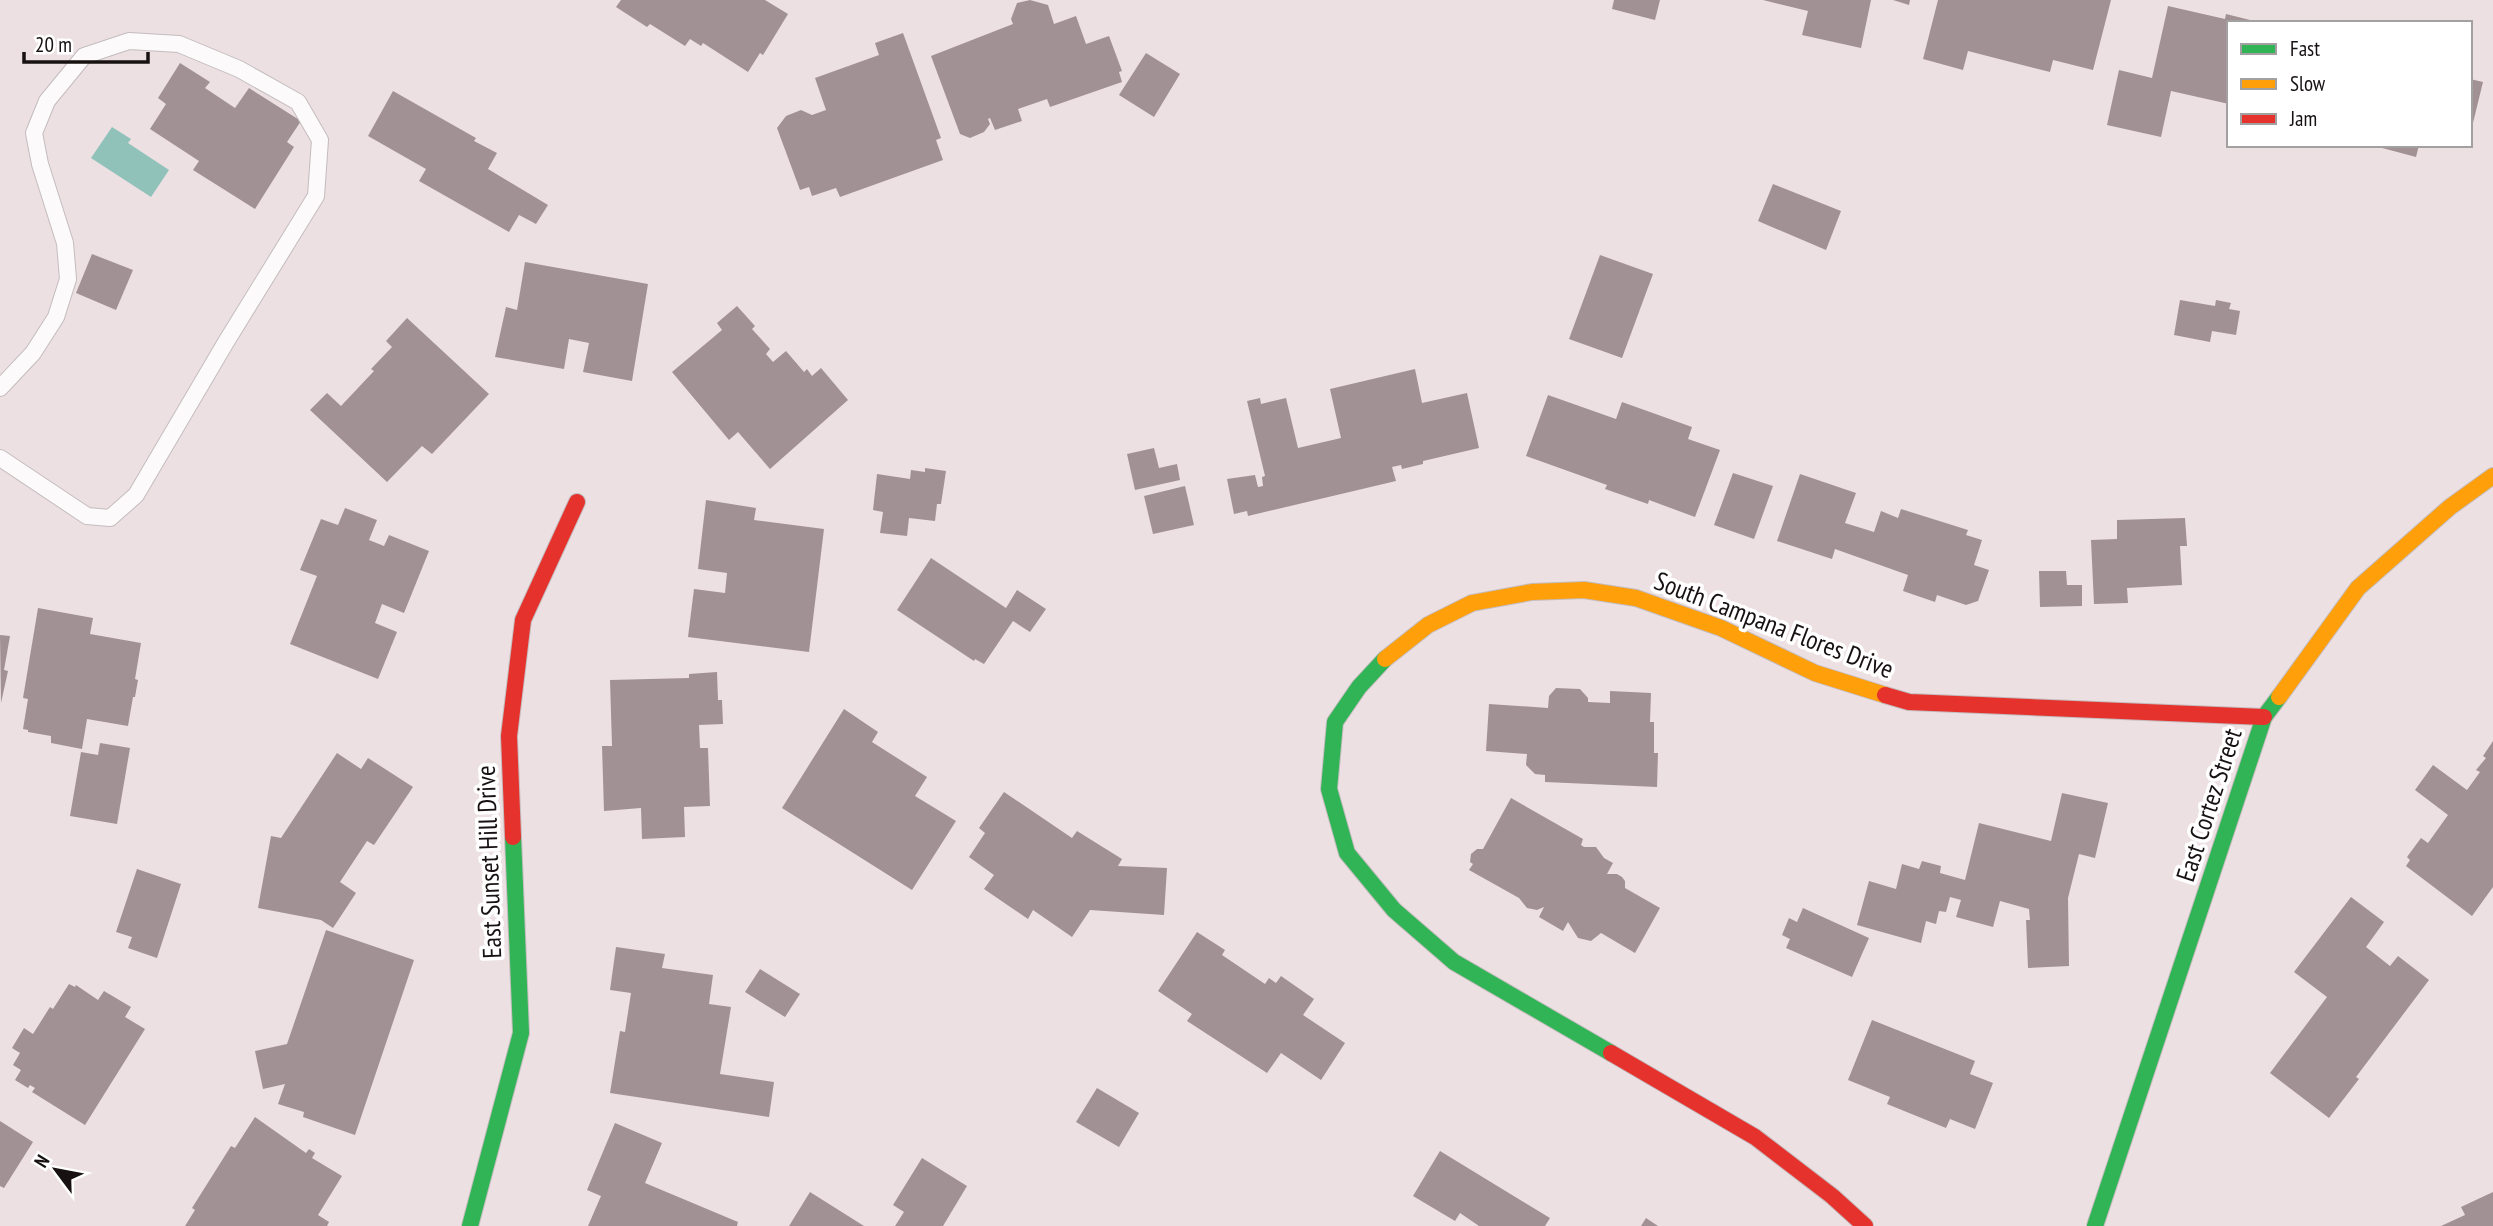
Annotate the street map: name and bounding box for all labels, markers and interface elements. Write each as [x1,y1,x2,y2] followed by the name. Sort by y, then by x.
[24,21,149,65] scale bar
[2227,21,2472,147] legend
[35,31,72,58] text: 20 m
[2290,35,2320,62] text: Fast
[2290,70,2326,97] text: Slow
[2289,105,2317,132] text: Jam
[1650,564,1898,685] street label: South Campana Flores Drive
[2168,724,2249,885] street label: East Cortez Street
[469,765,508,959] street label: East Sunset Hill Drive
[21,1135,91,1205] north arrow
[29,1150,54,1172] text: N

